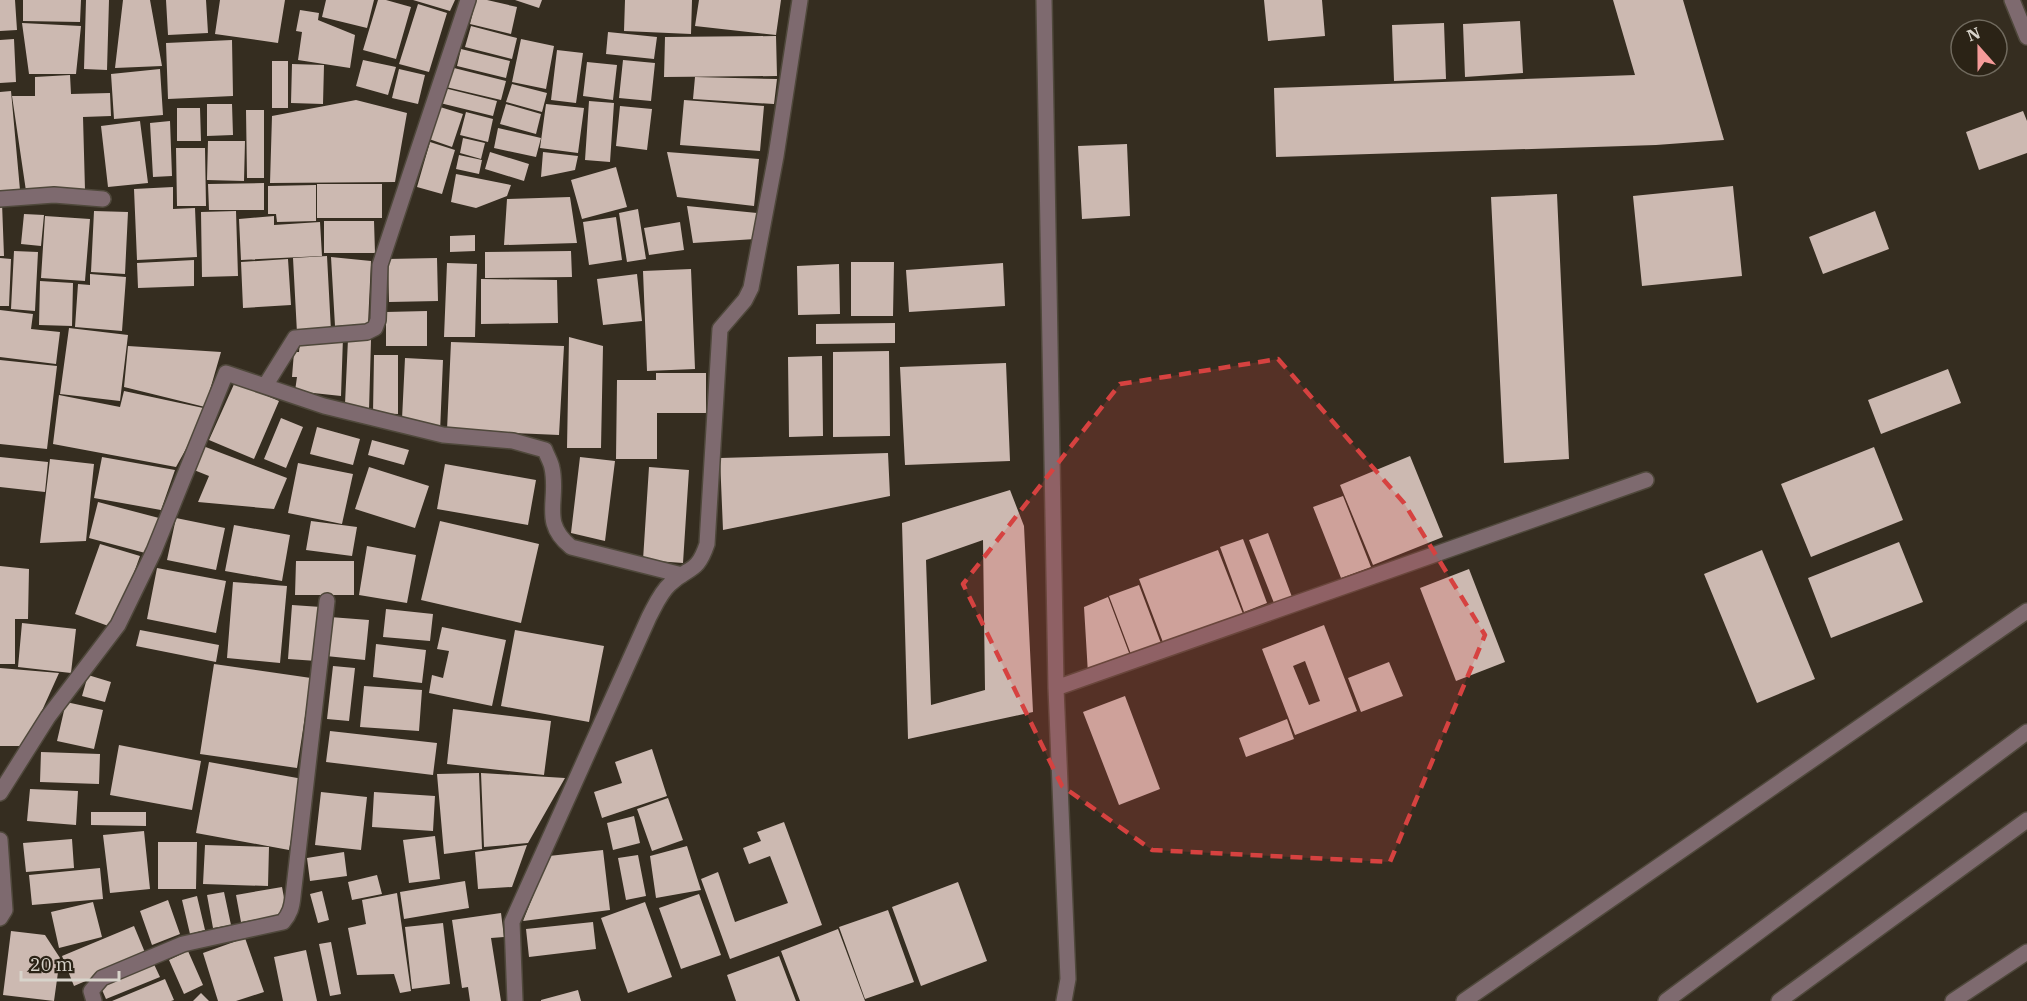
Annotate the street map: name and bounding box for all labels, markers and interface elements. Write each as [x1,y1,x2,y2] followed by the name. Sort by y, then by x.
[1949,18,2009,78] north arrow
[1964,22,1983,46] text: N
[21,944,118,982] scale bar
[30,953,73,976] text: 20 m

